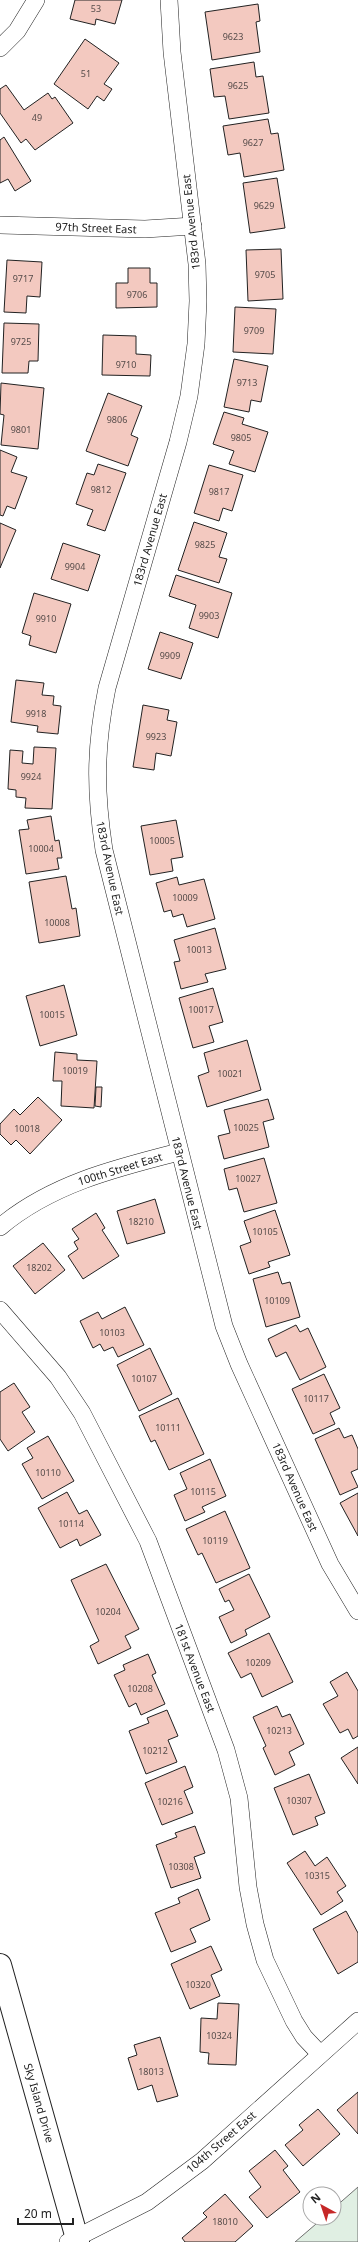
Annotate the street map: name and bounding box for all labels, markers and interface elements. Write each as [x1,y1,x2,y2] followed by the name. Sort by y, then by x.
[91,2,101,15] house number: 53
[223,30,243,43] house number: 9623
[81,67,91,80] house number: 51
[228,79,248,92] house number: 9625
[32,111,42,124] house number: 49
[243,136,263,149] house number: 9627
[178,174,203,270] street label: 183rd Avenue East
[254,199,274,212] house number: 9629
[55,219,137,236] street label: 97th Street East
[255,268,275,281] house number: 9705
[13,272,33,285] house number: 9717
[127,288,147,301] house number: 9706
[244,324,264,337] house number: 9709
[11,335,31,348] house number: 9725
[116,358,136,371] house number: 9710
[237,376,257,389] house number: 9713
[107,413,127,426] house number: 9806
[11,423,31,436] house number: 9801
[231,431,251,444] house number: 9805
[91,483,111,496] house number: 9812
[209,485,229,498] house number: 9817
[129,492,170,588] street label: 183rd Avenue East
[195,538,215,551] house number: 9825
[65,560,85,573] house number: 9904
[199,609,219,622] house number: 9903
[36,612,56,625] house number: 9910
[160,649,180,662] house number: 9909
[26,707,46,720] house number: 9918
[146,730,166,743] house number: 9923
[21,770,41,783] house number: 9924
[93,819,128,916] street label: 183rd Avenue East
[149,834,175,847] house number: 10005
[28,842,54,855] house number: 10004
[172,891,198,904] house number: 10009
[44,916,70,929] house number: 10008
[186,943,212,956] house number: 10013
[188,1003,214,1016] house number: 10017
[39,1008,65,1021] house number: 10015
[62,1064,88,1077] house number: 10019
[217,1067,243,1080] house number: 10021
[233,1121,259,1134] house number: 10025
[14,1122,40,1135] house number: 10018
[169,1135,206,1231] street label: 183rd Avenue East
[76,1149,164,1189] street label: 100th Street East
[235,1172,261,1185] house number: 10027
[128,1215,154,1228] house number: 18210
[252,1225,278,1238] house number: 10105
[26,1261,52,1274] house number: 18202
[264,1294,290,1307] house number: 10109
[99,1326,125,1339] house number: 10103
[131,1372,157,1385] house number: 10107
[303,1392,329,1405] house number: 10117
[155,1421,181,1434] house number: 10111
[269,1440,322,1534] street label: 183rd Avenue East
[35,1466,61,1479] house number: 10110
[190,1485,216,1498] house number: 10115
[58,1517,84,1530] house number: 10114
[202,1534,228,1547] house number: 10119
[95,1605,121,1618] house number: 10204
[172,1621,219,1714] street label: 181st Avenue East
[245,1656,271,1669] house number: 10209
[127,1682,153,1695] house number: 10208
[266,1724,292,1737] house number: 10213
[142,1744,168,1757] house number: 10212
[286,1794,312,1807] house number: 10307
[157,1795,183,1808] house number: 10216
[168,1860,194,1873] house number: 10308
[304,1869,330,1882] house number: 10315
[185,1978,211,1991] house number: 10320
[206,2029,232,2042] house number: 10324
[21,2061,58,2144] street label: Sky Island Drive
[138,2065,164,2078] house number: 18013
[183,2107,259,2176] street label: 104th Street East
[302,2186,342,2226] north arrow
[307,2189,324,2207] text: N
[18,2200,73,2226] scale bar
[24,2205,52,2222] text: 20 m
[212,2215,238,2228] house number: 18010

